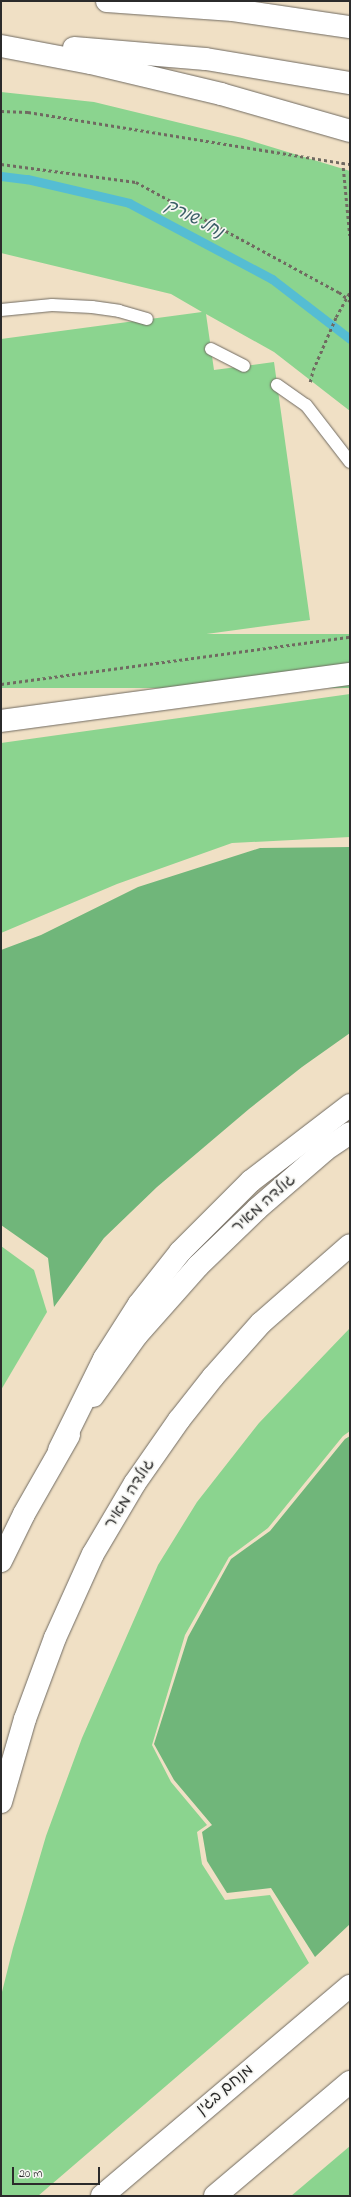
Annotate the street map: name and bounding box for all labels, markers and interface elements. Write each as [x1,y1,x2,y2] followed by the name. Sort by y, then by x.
[161,195,227,243] water label: נחל שורק
[228,1170,300,1238] street label: גולדה מאיר
[101,1455,159,1533] street label: גולדה מאיר
[193,2061,257,2119] street label: מנחם בגין
[14,2159,102,2185] scale bar
[19,2165,42,2183] text: 20 m

